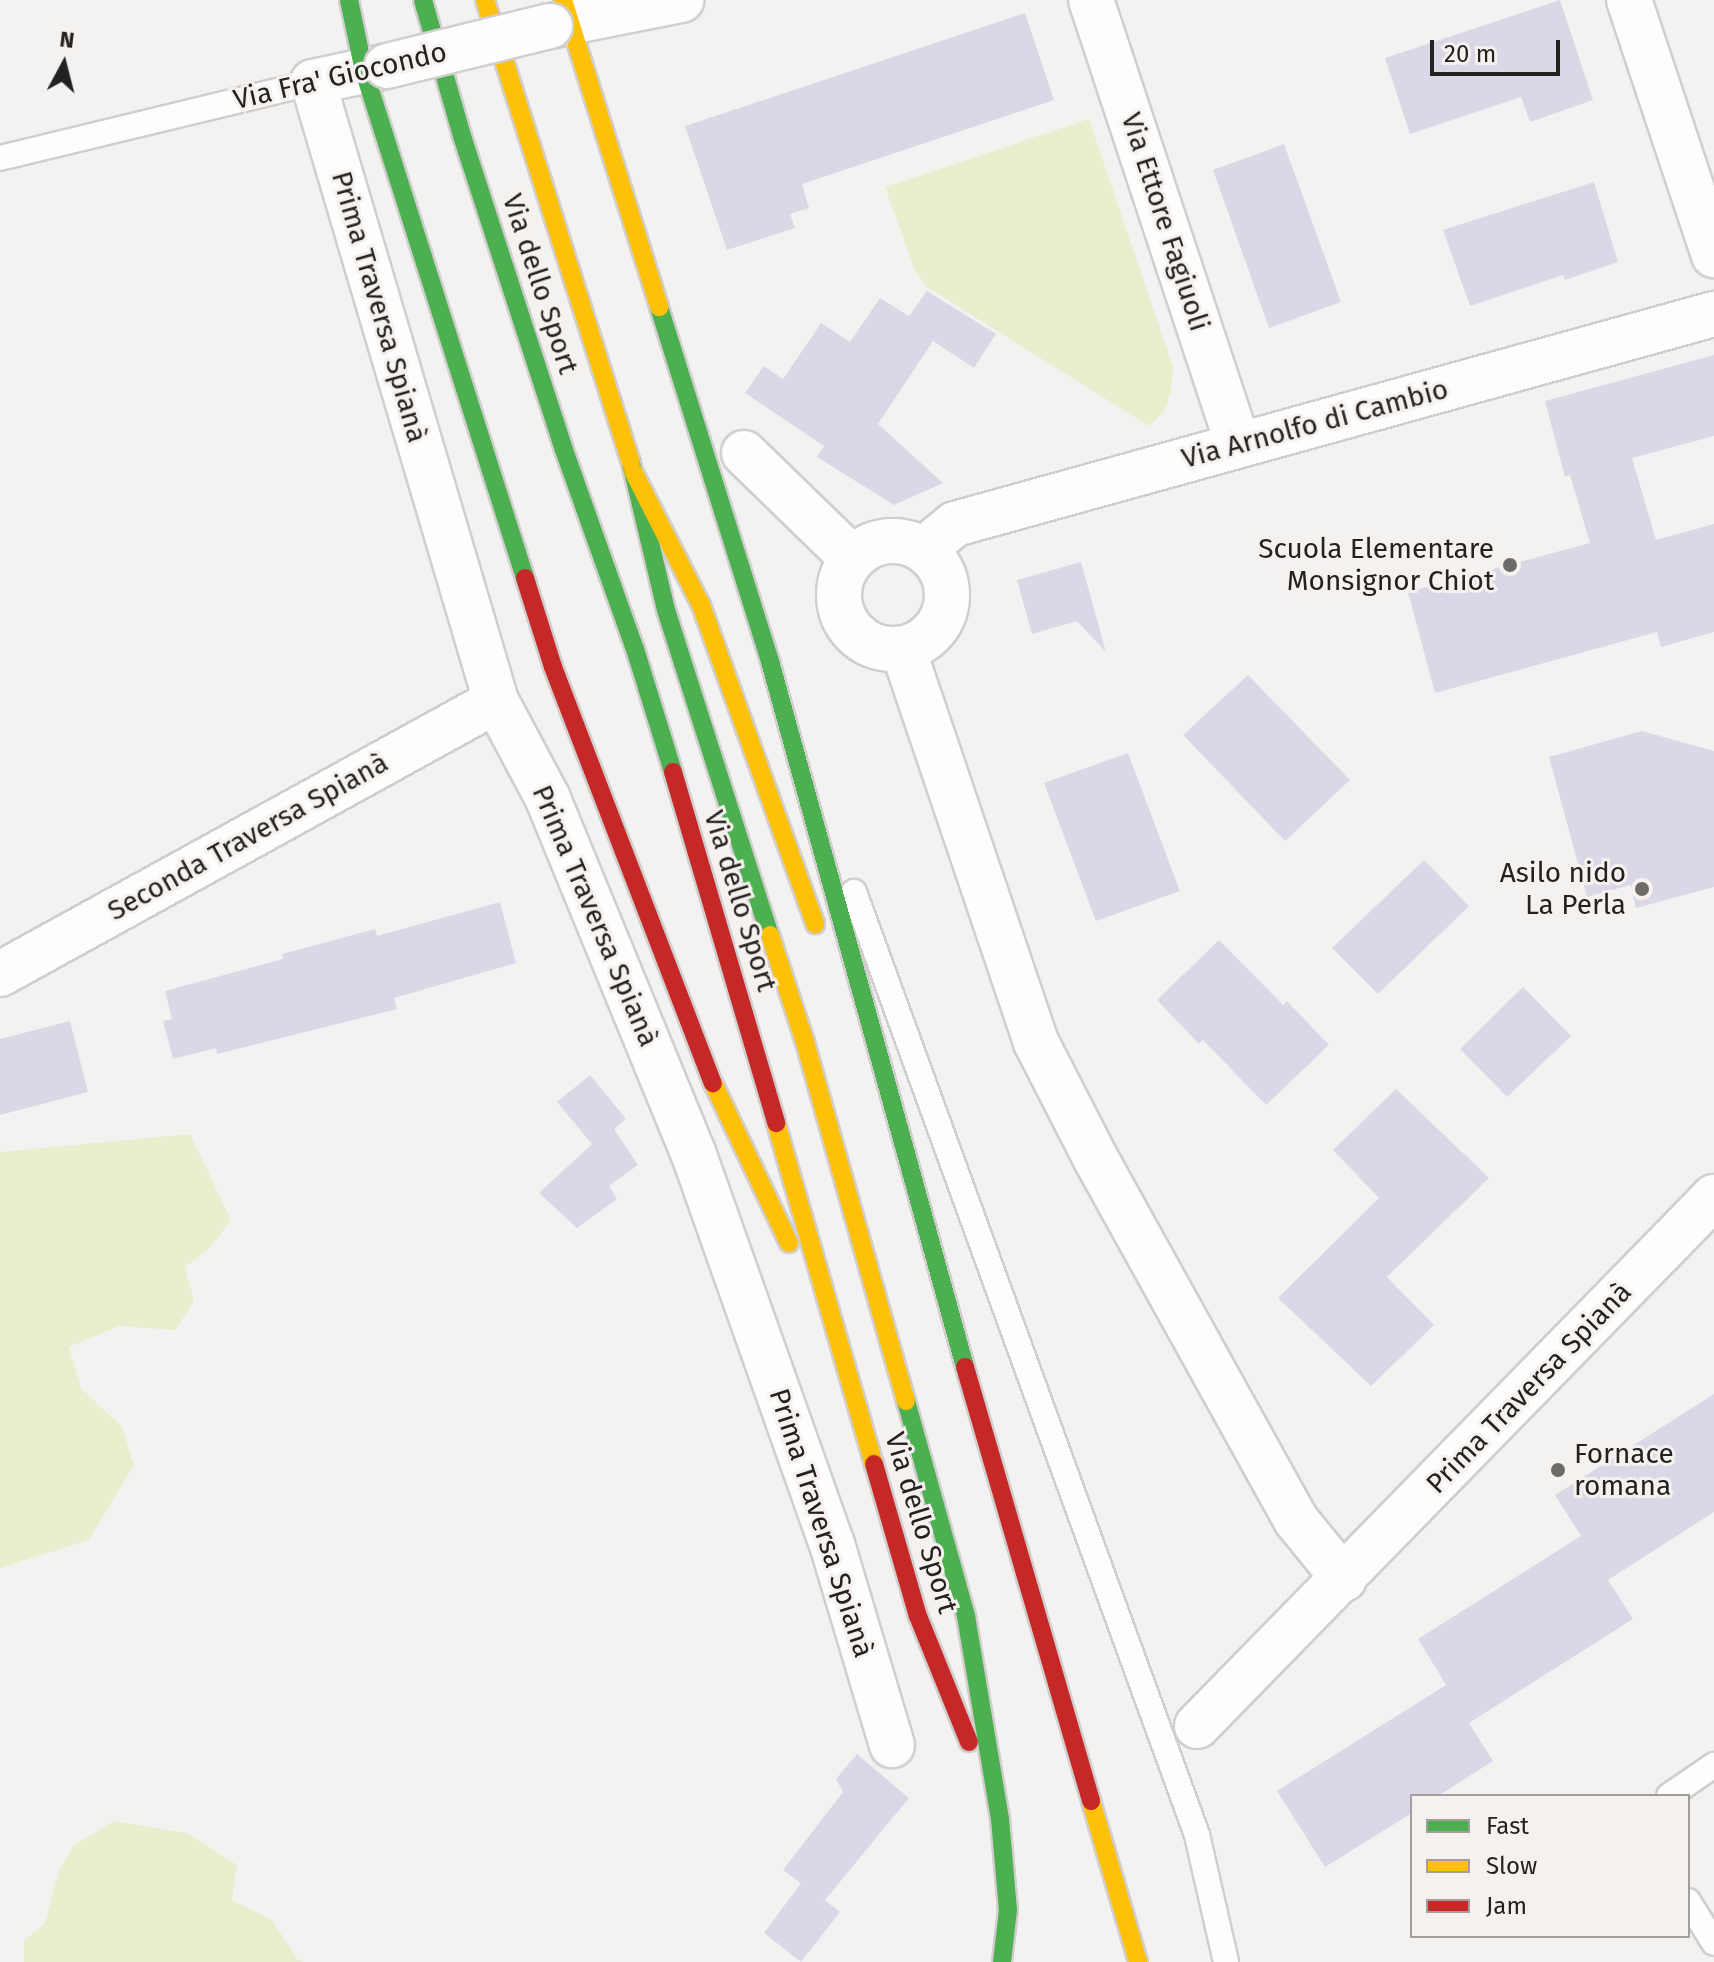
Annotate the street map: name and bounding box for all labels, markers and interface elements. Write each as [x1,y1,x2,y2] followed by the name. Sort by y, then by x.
[24,24,104,104] north arrow
[1434,24,1564,74] scale bar
[58,25,76,54] text: N
[230,35,450,117] street label: Via Fra' Giocondo
[1444,40,1496,68] text: 20 m
[1114,109,1216,335] street label: Via Ettore Fagiuoli
[324,167,434,447] street label: Prima Traversa Spianà
[495,190,585,378] street label: Via dello Sport
[1178,372,1452,476] street label: Via Arnolfo di Cambio
[1258,532,1494,598] place label: Scuola Elementare Monsignor Chiot
[1501,556,1519,574] marker: Scuola Elementare Monsignor Chiot
[102,746,394,928] street label: Seconda Traversa Spianà
[525,780,665,1052] street label: Prima Traversa Spianà
[697,807,783,995] street label: Via dello Sport
[1500,856,1626,922] place label: Asilo nido La Perla
[1633,880,1651,898] marker: Asilo nido La Perla
[1419,1275,1639,1501] street label: Prima Traversa Spianà
[762,1384,880,1662] street label: Prima Traversa Spianà
[878,1429,964,1617] street label: Via dello Sport
[1574,1437,1674,1503] place label: Fornace romana
[1549,1461,1567,1479] marker: Fornace romana
[1410,1794,1690,1938] legend
[1486,1812,1529,1840] text: Fast
[1486,1852,1537,1880] text: Slow
[1486,1892,1527,1920] text: Jam

